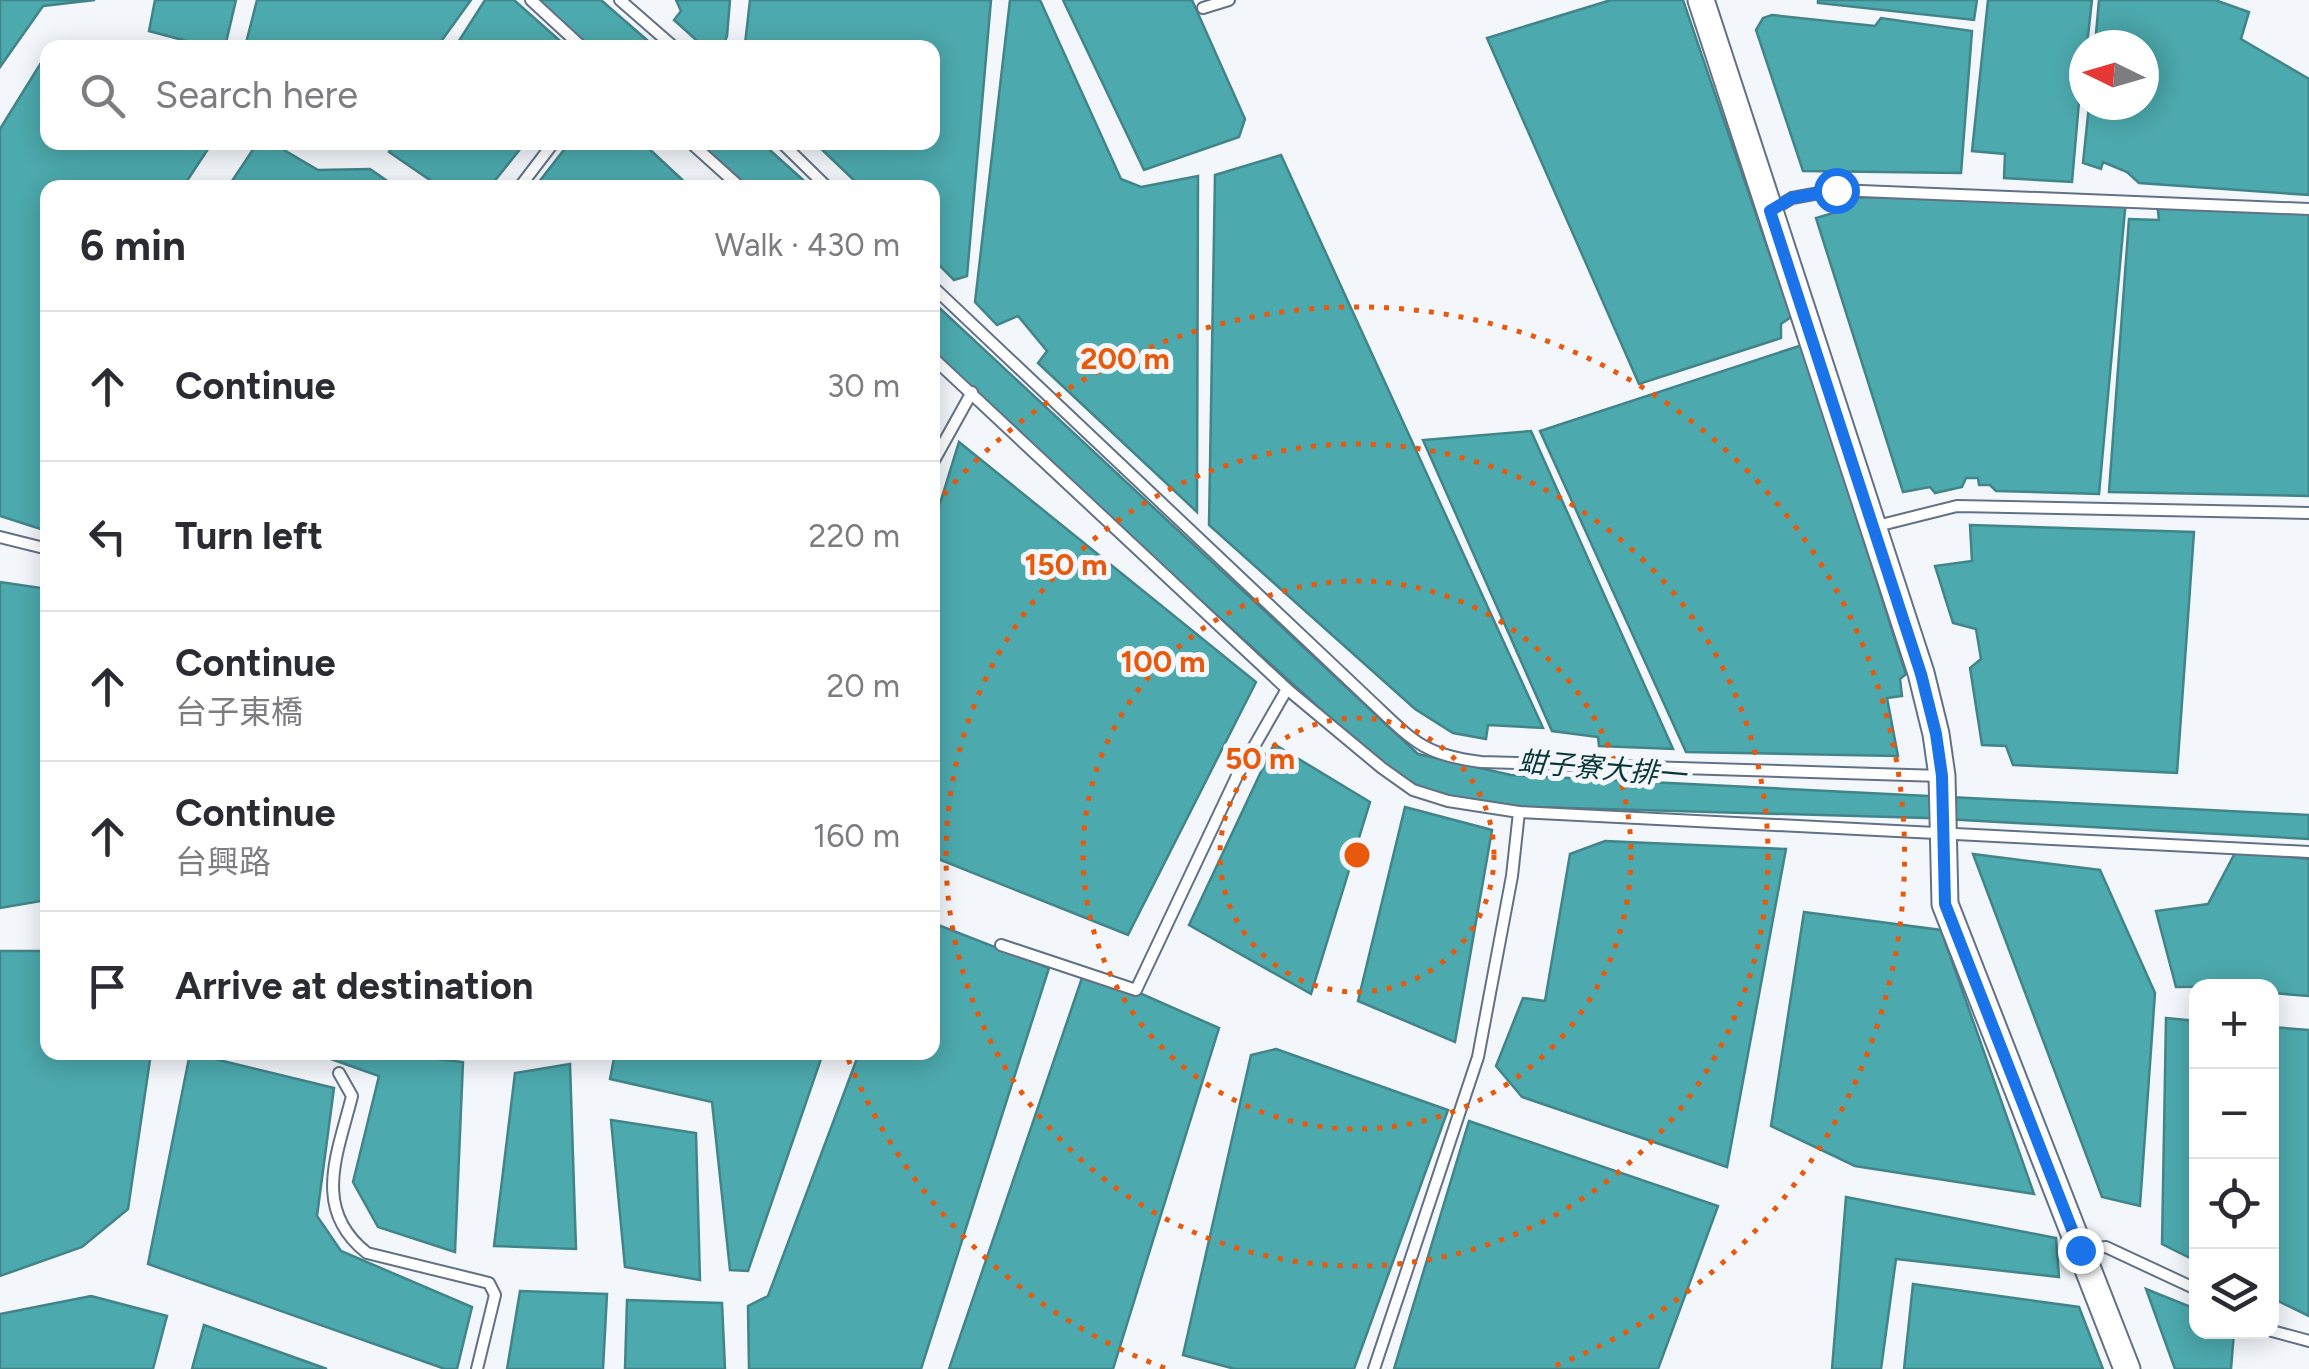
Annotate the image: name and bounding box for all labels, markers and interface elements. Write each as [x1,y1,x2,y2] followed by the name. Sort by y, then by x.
[2069,30,2159,120] north arrow
[40,40,940,150] search box
[75,68,130,123] icon: search
[155,72,358,118] text: Search here
[1814,168,1860,214] route start
[80,220,186,271] text: 6 min
[715,226,900,264] text: Walk · 430 m
[1080,340,1170,377] text: 200 m
[80,359,135,414] icon: ahead
[175,363,336,409] text: Continue
[827,367,900,405] text: 30 m
[80,509,135,564] icon: left
[175,513,323,559] text: Turn left
[809,517,900,555] text: 220 m
[1025,546,1107,583] text: 150 m
[175,640,336,686] text: Continue
[1121,643,1205,680] text: 100 m
[80,659,135,714] icon: ahead
[826,667,900,705] text: 20 m
[175,693,303,731] text: 台子東橋
[1225,740,1295,777] text: 50 m
[1517,744,1689,792] water label: 蚶子寮大排一
[175,790,336,836] text: Continue
[80,809,135,864] icon: ahead
[813,817,900,855] text: 160 m
[1339,837,1375,873] centre of rings
[175,843,271,881] text: 台興路
[80,959,135,1014] icon: arrive
[175,963,533,1009] text: Arrive at destination
[2189,979,2279,1339] map controls
[2189,979,2279,1069] button: +
[2189,1069,2279,1159] button: −
[2189,1159,2279,1249] button: locate
[2058,1228,2104,1274] route end
[2189,1249,2279,1339] button: layers

